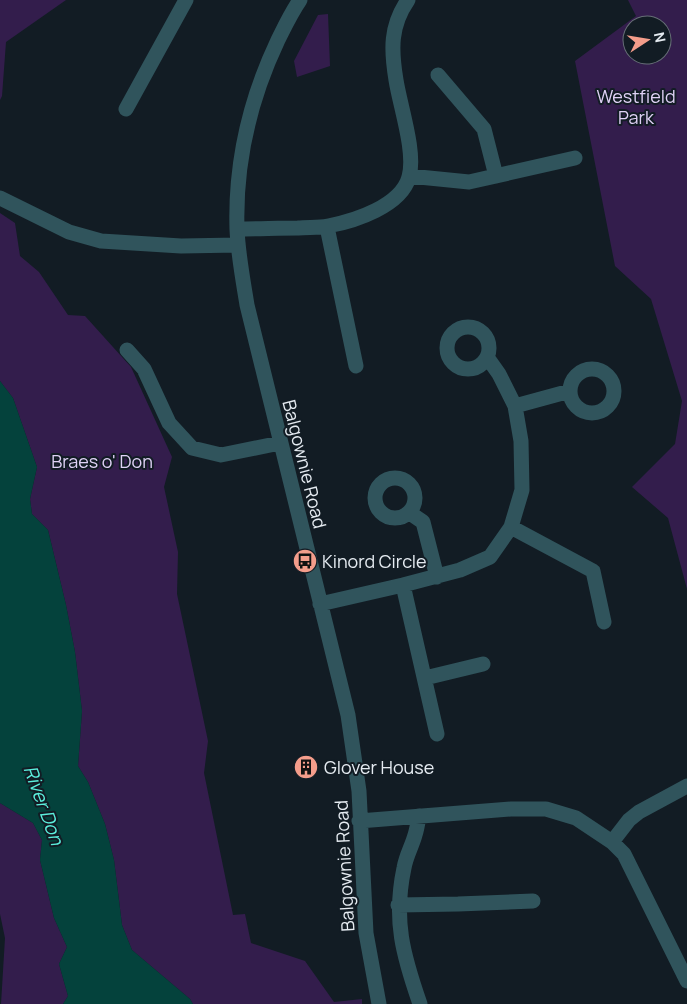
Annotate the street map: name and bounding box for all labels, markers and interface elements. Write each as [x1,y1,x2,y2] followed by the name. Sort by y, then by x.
[622,15,672,65] north arrow
[650,30,671,44] text: N
[596,84,676,129] park label: Westfield Park
[277,397,333,531] street label: Balgownie Road
[51,449,153,473] park label: Braes o' Don
[292,548,318,574] bus stop icon: Kinord Circle
[322,549,427,573] place label: Kinord Circle
[293,754,319,780] building icon: Glover House
[324,755,434,779] place label: Glover House
[18,762,71,849] water label: River Don
[329,800,359,932] street label: Balgownie Road

